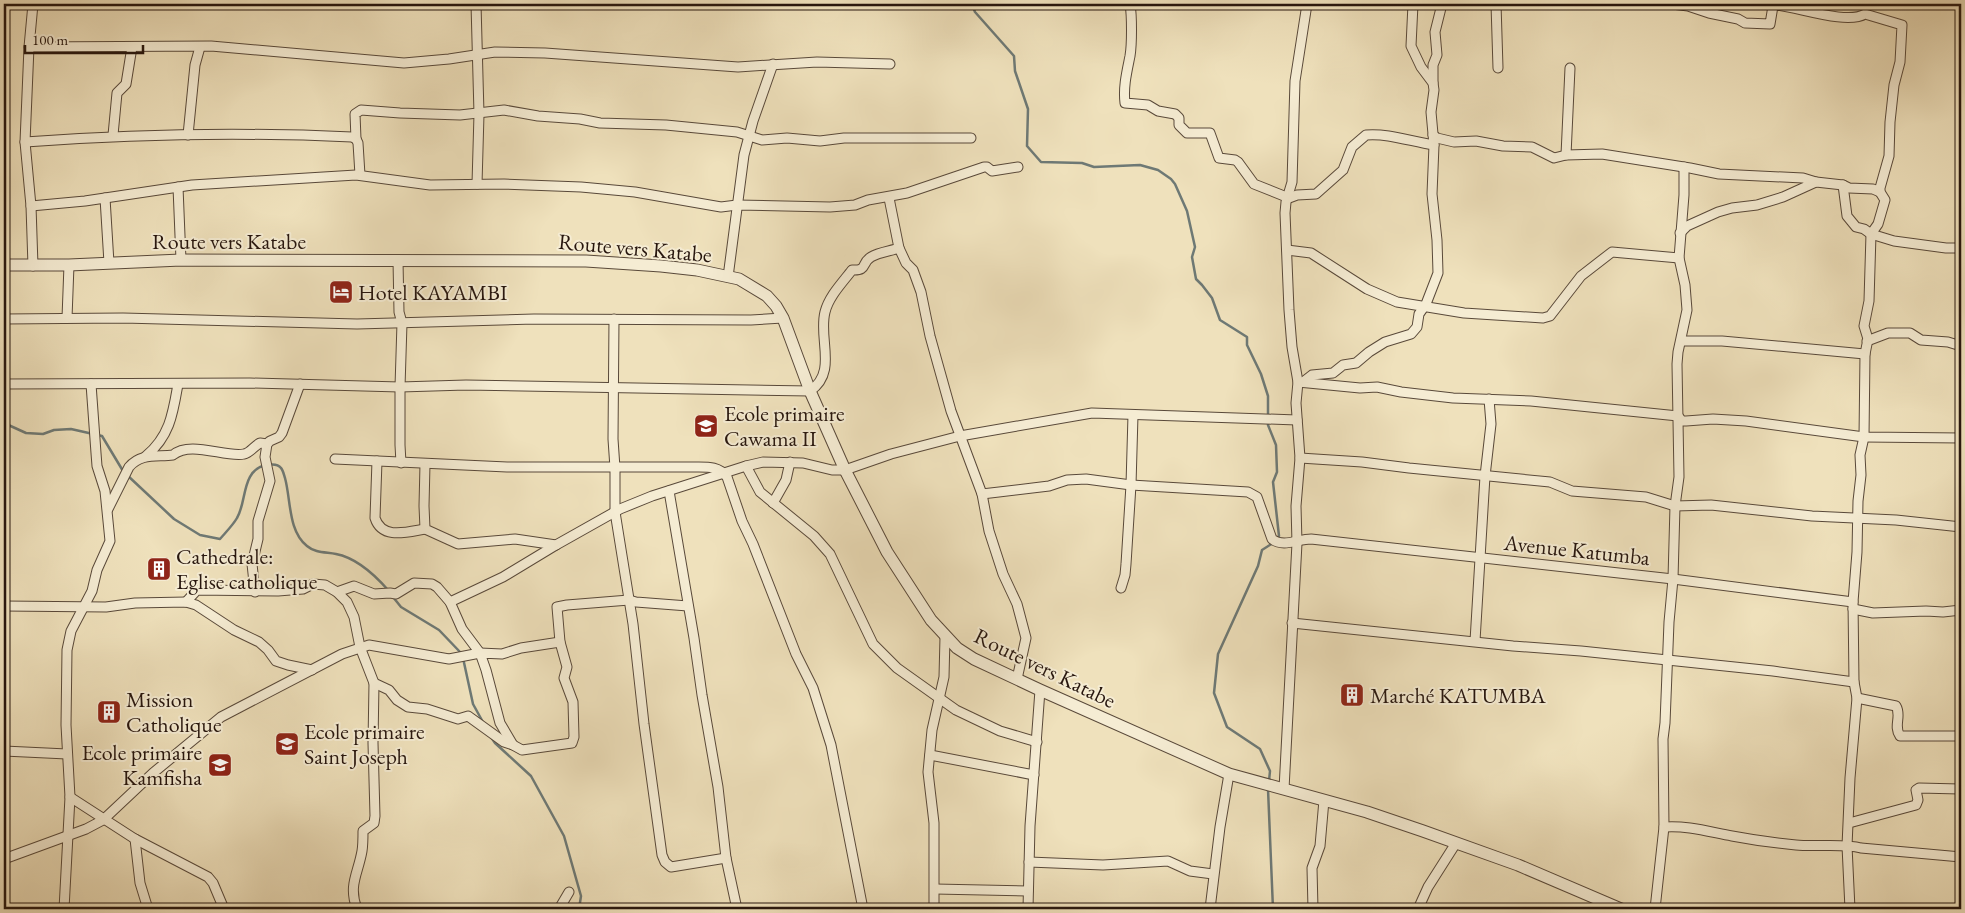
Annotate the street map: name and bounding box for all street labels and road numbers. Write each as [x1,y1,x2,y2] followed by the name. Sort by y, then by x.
[152,227,306,256] street label: Route vers Katabe
[557,227,713,269] street label: Route vers Katabe
[1502,528,1652,572] street label: Avenue Katumba
[969,621,1121,715] street label: Route vers Katabe

